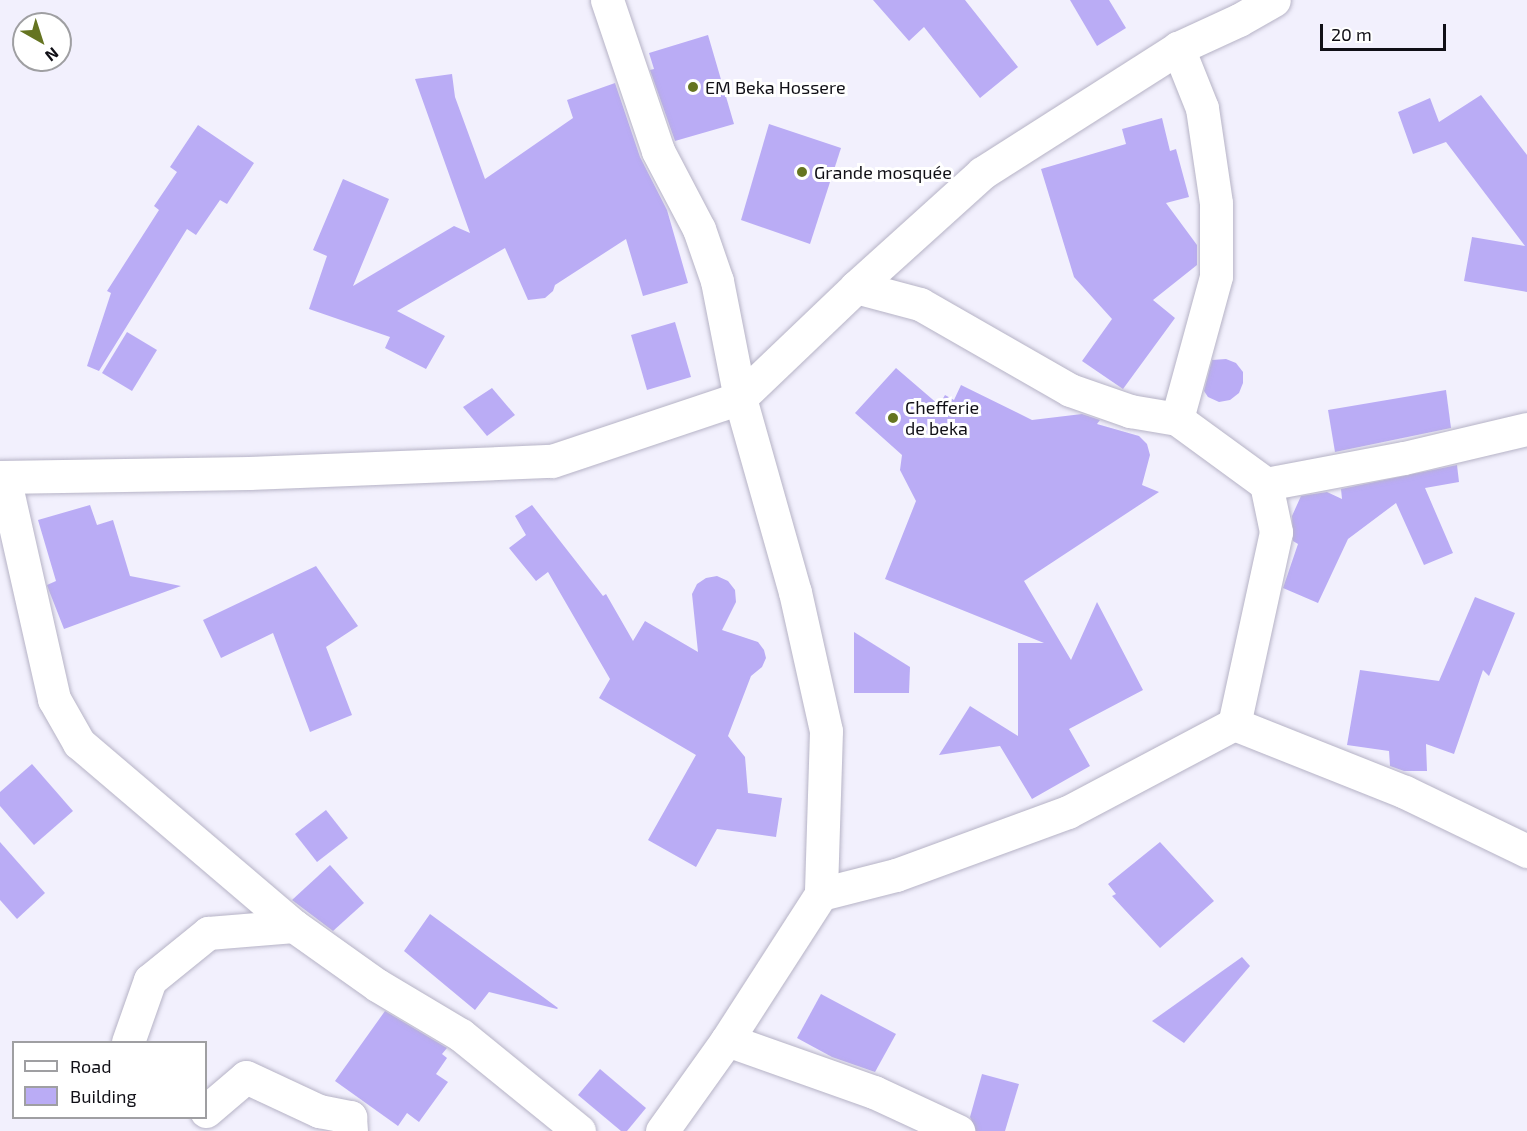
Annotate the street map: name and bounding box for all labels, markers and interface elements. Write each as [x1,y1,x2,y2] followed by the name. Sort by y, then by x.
[12,12,72,72] north arrow
[1323,12,1449,50] scale bar
[1331,23,1372,45] text: 20 m
[42,44,63,66] text: N
[705,76,846,98] place label: EM Beka Hossere
[686,80,700,94] marker: EM Beka Hossere
[814,161,952,183] place label: Grande mosquée
[795,165,809,179] marker: Grande mosquée
[905,397,979,440] place label: Chefferie de beka
[886,411,900,425] marker: Chefferie de beka
[12,1041,207,1119] legend
[70,1055,111,1077] text: Road
[70,1085,137,1107] text: Building

